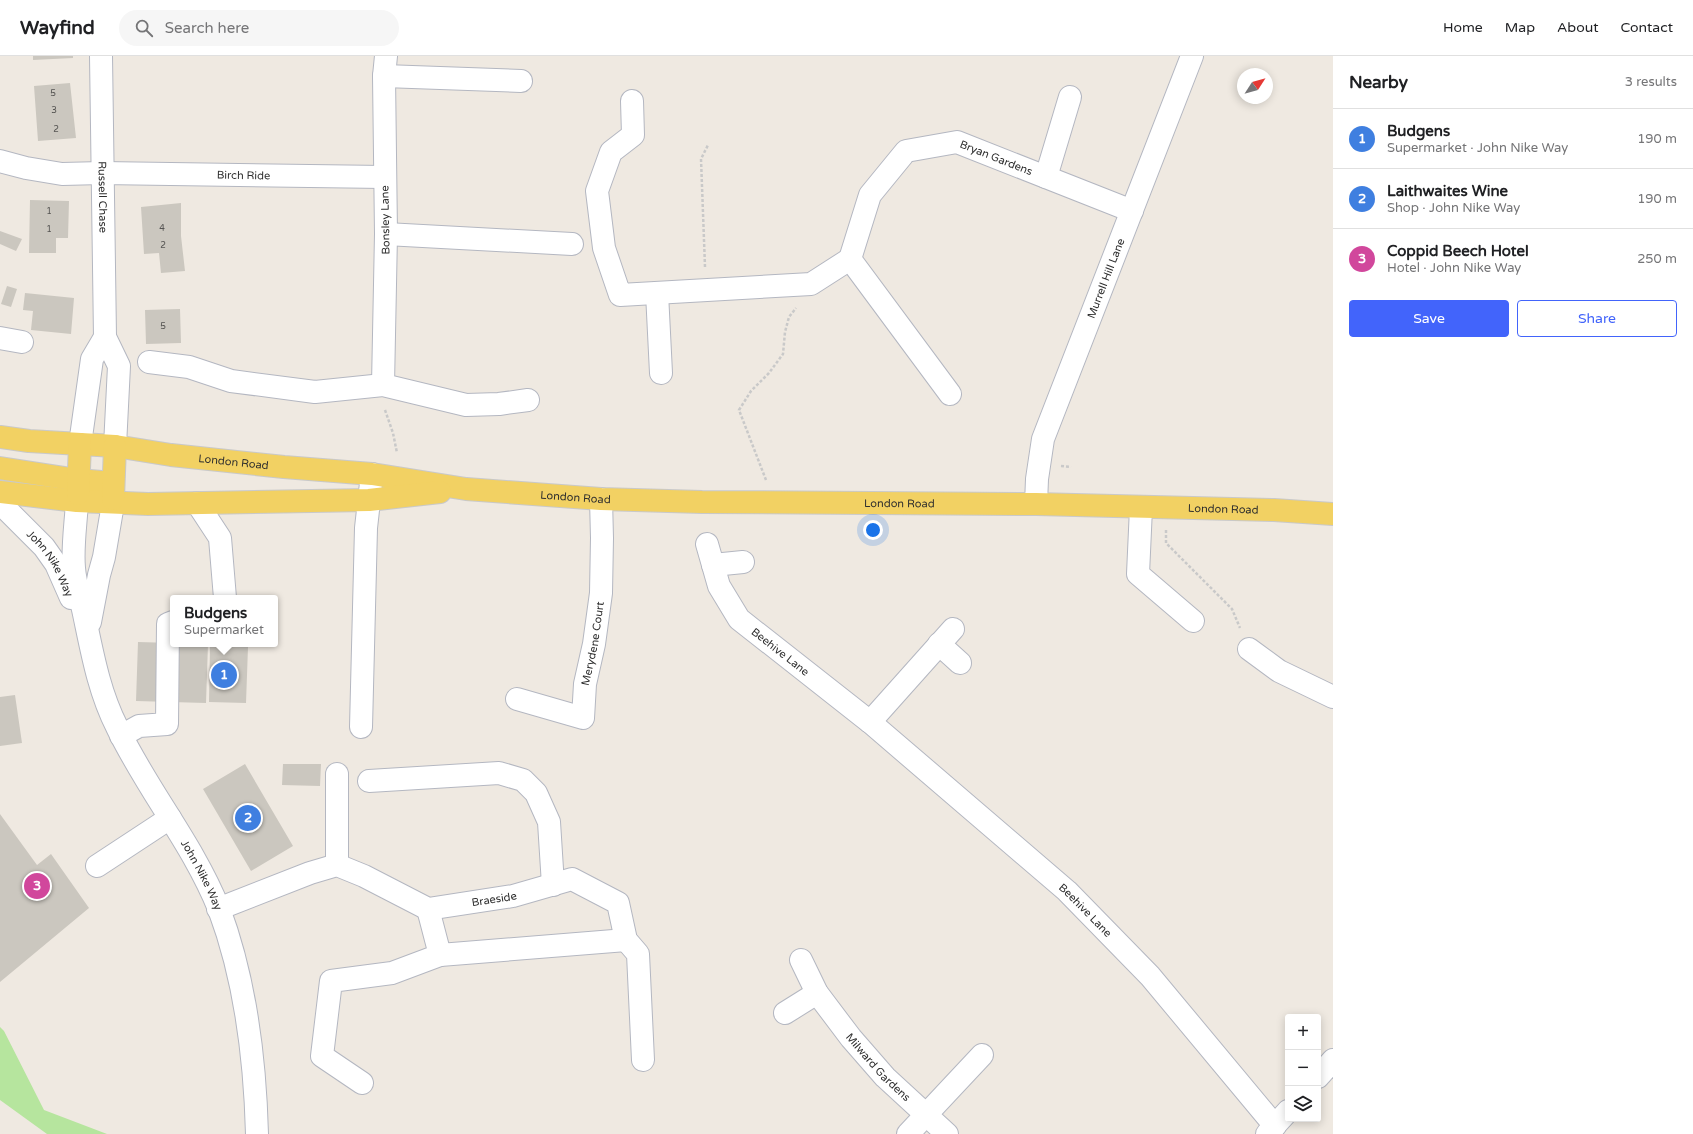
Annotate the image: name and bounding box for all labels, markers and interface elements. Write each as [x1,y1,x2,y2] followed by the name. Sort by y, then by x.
[119,10,399,46] search box
[20,17,95,39] text: Wayfind
[133,17,155,39] icon: search
[165,19,249,37] text: Search here
[1443,19,1483,36] text: Home
[1505,19,1535,36] text: Map
[1557,19,1599,36] text: About
[1621,19,1673,36] text: Contact
[1237,68,1273,104] north arrow
[1349,72,1408,93] text: Nearby
[1625,74,1677,90] text: 3 results
[50,88,56,99] house number: 5
[51,105,57,116] house number: 3
[1387,122,1450,140] text: Budgens
[53,124,59,135] house number: 2
[1358,131,1366,147] text: 1
[1637,131,1677,147] text: 190 m
[958,138,1034,178] street label: Bryan Gardens
[1387,140,1568,156] text: Supermarket · John Nike Way
[95,161,110,233] street label: Russell Chase
[217,169,270,182] street label: Birch Ride
[1387,182,1508,200] text: Laithwaites Wine
[378,185,393,255] street label: Bonsley Lane
[1358,191,1366,207] text: 2
[1637,191,1677,207] text: 190 m
[1387,200,1520,216] text: Shop · John Nike Way
[46,206,52,217] house number: 1
[159,223,165,234] house number: 4
[46,224,52,235] house number: 1
[1085,236,1127,320] street label: Murrell Hill Lane
[160,240,166,251] house number: 2
[1387,242,1529,260] text: Coppid Beech Hotel
[1358,251,1366,267] text: 3
[1637,251,1677,267] text: 250 m
[1387,260,1521,276] text: Hotel · John Nike Way
[1349,300,1509,337] button: Save
[1517,300,1677,337] button: Share
[160,321,166,332] house number: 5
[198,452,269,472] street label: London Road
[540,489,611,506] street label: London Road
[864,497,935,510] street label: London Road
[1188,502,1259,517] street label: London Road
[863,520,883,540] your location
[24,528,76,599] street label: John Nike Way
[170,595,278,647] popup
[579,601,607,687] street label: Merydene Court
[184,604,247,622] text: Budgens
[184,622,264,638] text: Supermarket
[749,625,812,679] street label: Beehive Lane
[211,660,237,690] pin: 1
[235,803,261,833] pin: 2
[178,838,225,912] street label: John Nike Way
[24,871,50,901] pin: 3
[1056,881,1114,940] street label: Beehive Lane
[471,889,518,909] street label: Braeside
[1285,1014,1321,1122] map controls
[1285,1014,1321,1050] button: +
[843,1031,913,1104] street label: Milward Gardens
[1285,1050,1321,1086] button: −
[1285,1086,1321,1122] button: layers

